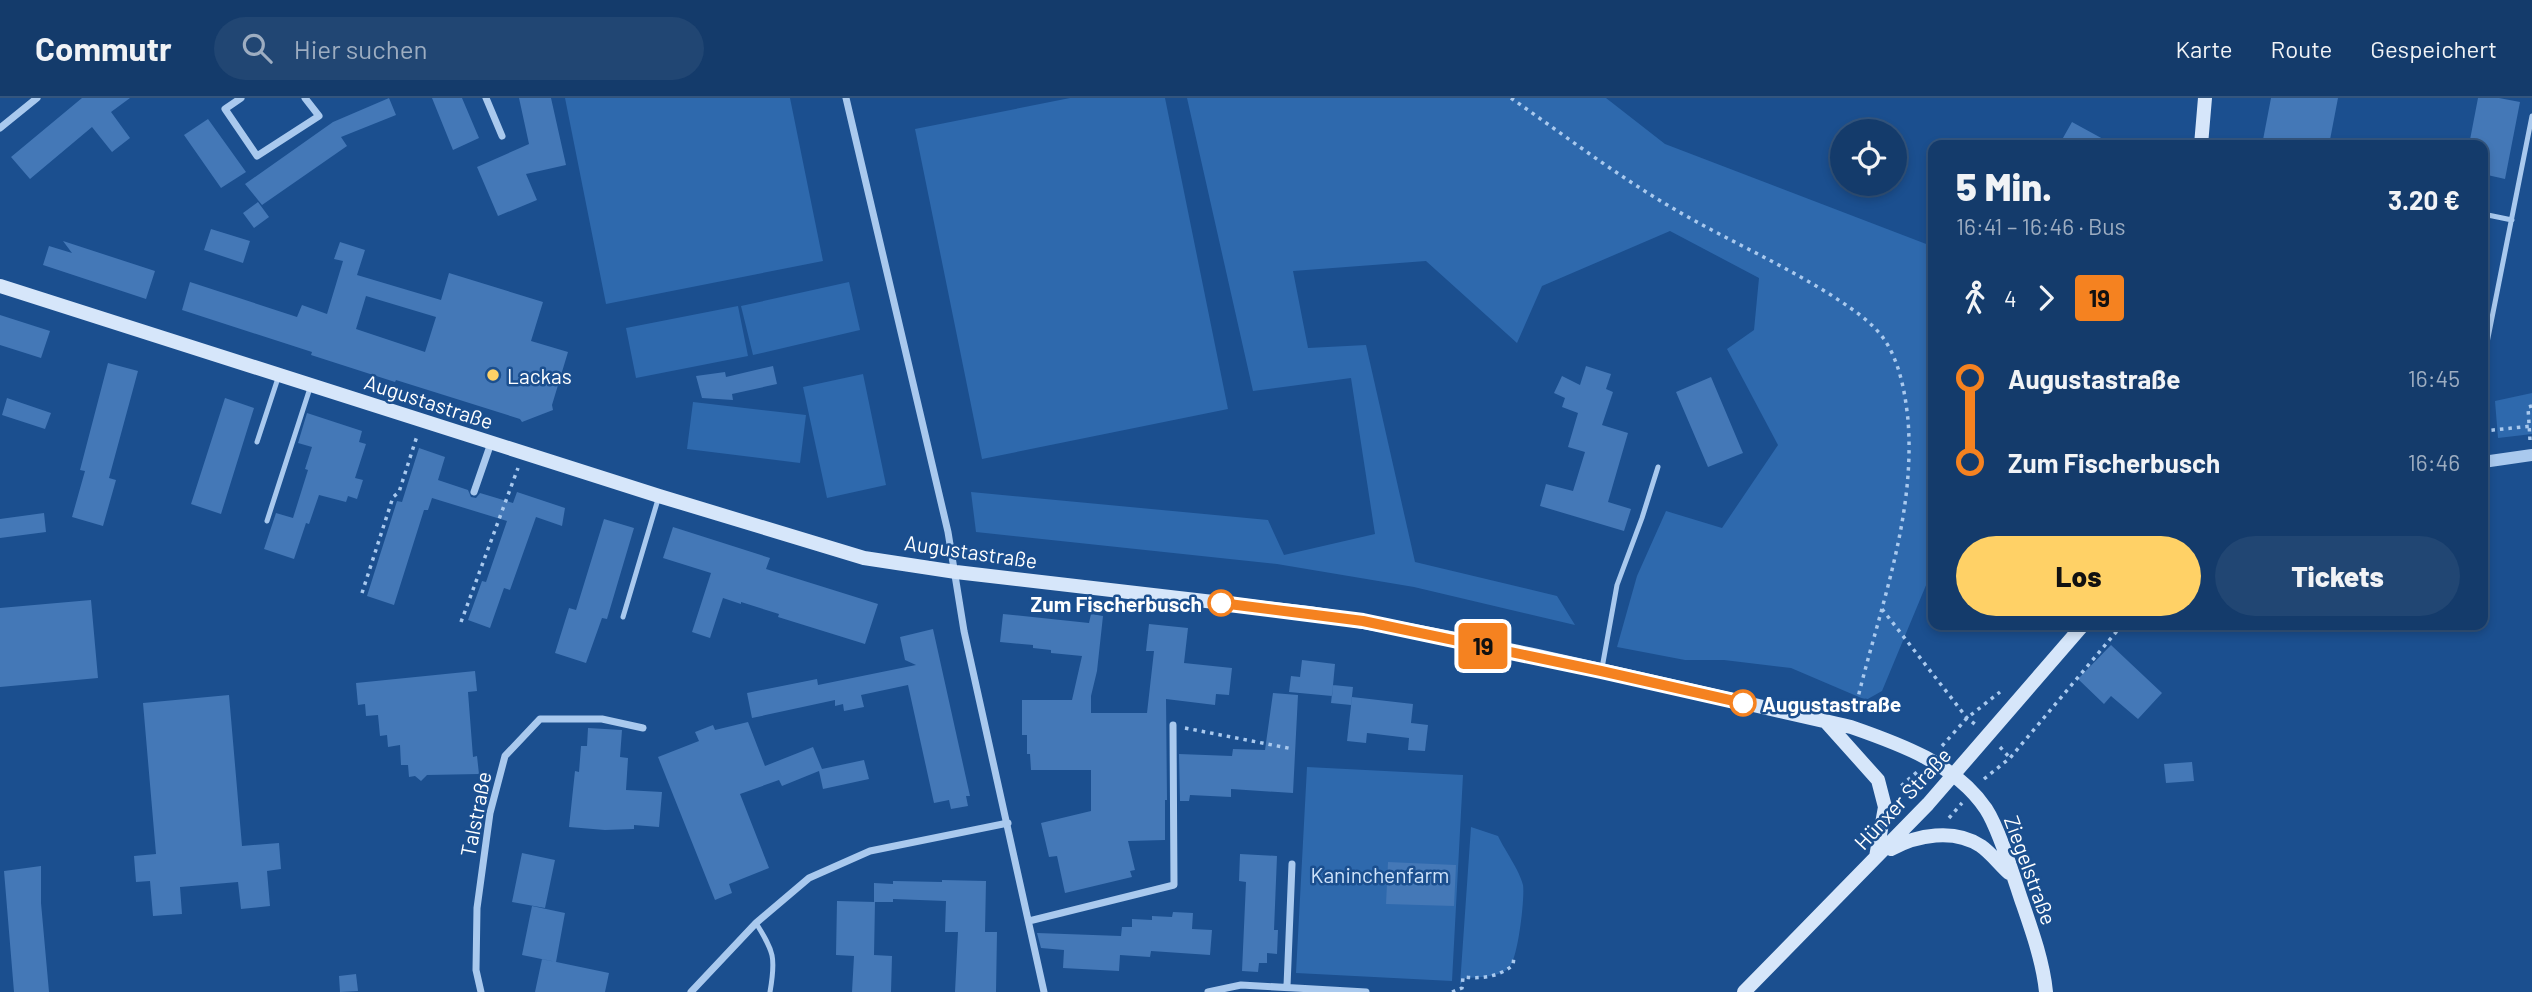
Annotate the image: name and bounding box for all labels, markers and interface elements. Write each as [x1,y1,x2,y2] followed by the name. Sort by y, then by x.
[214,17,704,80] search box
[35,28,172,68] text: Commutr
[238,29,276,67] icon: search
[294,33,428,64] text: Hier suchen
[2175,34,2233,63] text: Karte
[2271,34,2332,63] text: Route
[2370,34,2497,63] text: Gespeichert
[1830,119,1907,196] map controls
[1830,119,1907,196] button: locate
[1956,163,2052,209] text: 5 Min.
[2388,184,2460,215] text: 3.20 €
[1956,212,2126,240] text: 16:41 – 16:46 · Bus
[1956,279,1994,317] icon: walk
[2027,279,2065,317] icon: forward
[2089,283,2110,312] text: 19
[2004,284,2017,312] text: 4
[507,363,572,388] place label: Lackas
[2008,363,2180,394] text: Augustastraße
[2408,364,2460,392] text: 16:45
[485,367,501,383] marker: Lackas
[361,368,497,434] street label: Augustastraße
[2008,447,2220,478] text: Zum Fischerbusch
[2408,448,2460,476] text: 16:46
[903,529,1039,573] street label: Augustastraße
[1956,536,2201,616] button: Los
[2215,536,2460,616] button: Tickets
[1208,590,1234,616] marker: Zum Fischerbusch
[1031,591,1202,616] place label: Zum Fischerbusch
[1452,623,1514,669] line badge: 19
[1472,631,1494,660] text: 19
[1730,690,1756,716] marker: Augustastraße
[1762,691,1901,716] place label: Augustastraße
[1848,742,1956,854] street label: Hünxer Straße
[455,769,495,859] street label: Talstraße
[2000,812,2062,928] street label: Ziegelstraße
[1311,862,1449,887] park label: Kaninchenfarm

